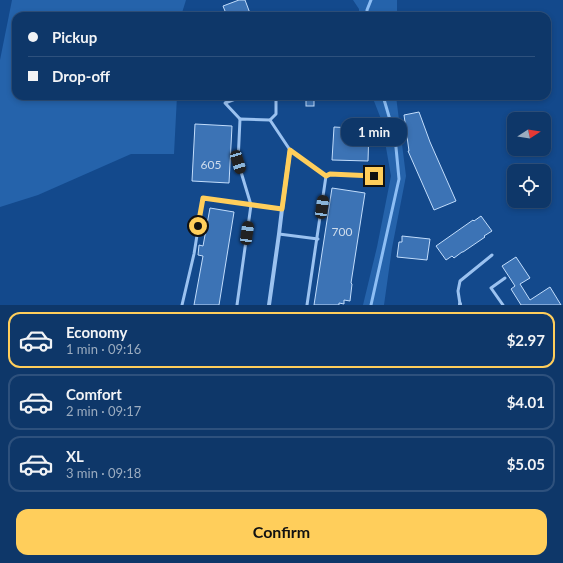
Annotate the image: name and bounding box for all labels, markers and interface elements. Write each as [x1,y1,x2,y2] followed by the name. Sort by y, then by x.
[52,28,97,46] text: Pickup
[52,67,110,85] text: Drop-off
[507,112,551,156] north arrow
[507,112,551,208] map controls
[341,118,407,146] callout: 1 min
[358,124,390,140] text: 1 min
[229,149,247,175] car
[201,157,221,172] house number: 605
[507,164,551,208] button: locate
[365,167,383,185] route end
[314,194,330,220] car
[189,217,207,235] route start
[239,220,255,246] car
[332,224,352,239] house number: 700
[18,322,54,358] icon: car
[66,323,127,341] text: Economy
[507,331,545,349] text: $2.97
[66,341,141,357] text: 1 min · 09:16
[18,384,54,420] icon: car
[66,385,122,403] text: Comfort
[507,393,545,411] text: $4.01
[66,403,141,419] text: 2 min · 09:17
[18,446,54,482] icon: car
[66,447,84,465] text: XL
[507,455,545,473] text: $5.05
[66,465,141,481] text: 3 min · 09:18
[16,509,547,555] button: Confirm

